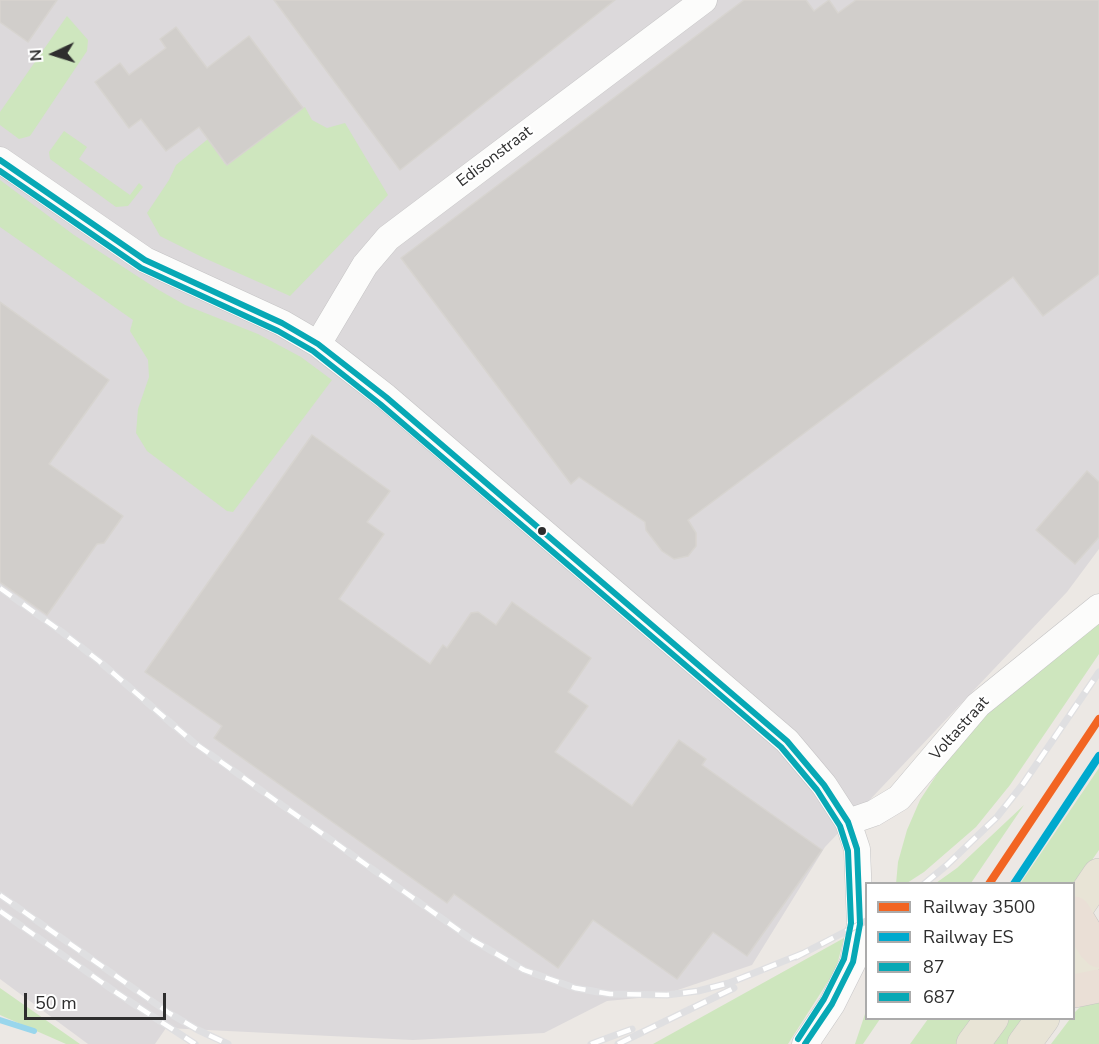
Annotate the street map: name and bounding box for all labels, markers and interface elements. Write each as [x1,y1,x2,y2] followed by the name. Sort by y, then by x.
[24,24,84,84] north arrow
[25,49,47,62] text: N
[454,122,536,192] street label: Edisonstraat
[536,525,548,537] unlabelled marker
[926,693,994,765] street label: Voltastraat
[865,882,1075,1020] legend
[923,895,1035,919] text: Railway 3500
[923,925,1014,949] text: Railway ES
[923,955,945,979] text: 87
[27,981,170,1019] scale bar
[923,985,955,1009] text: 687
[35,991,77,1015] text: 50 m

